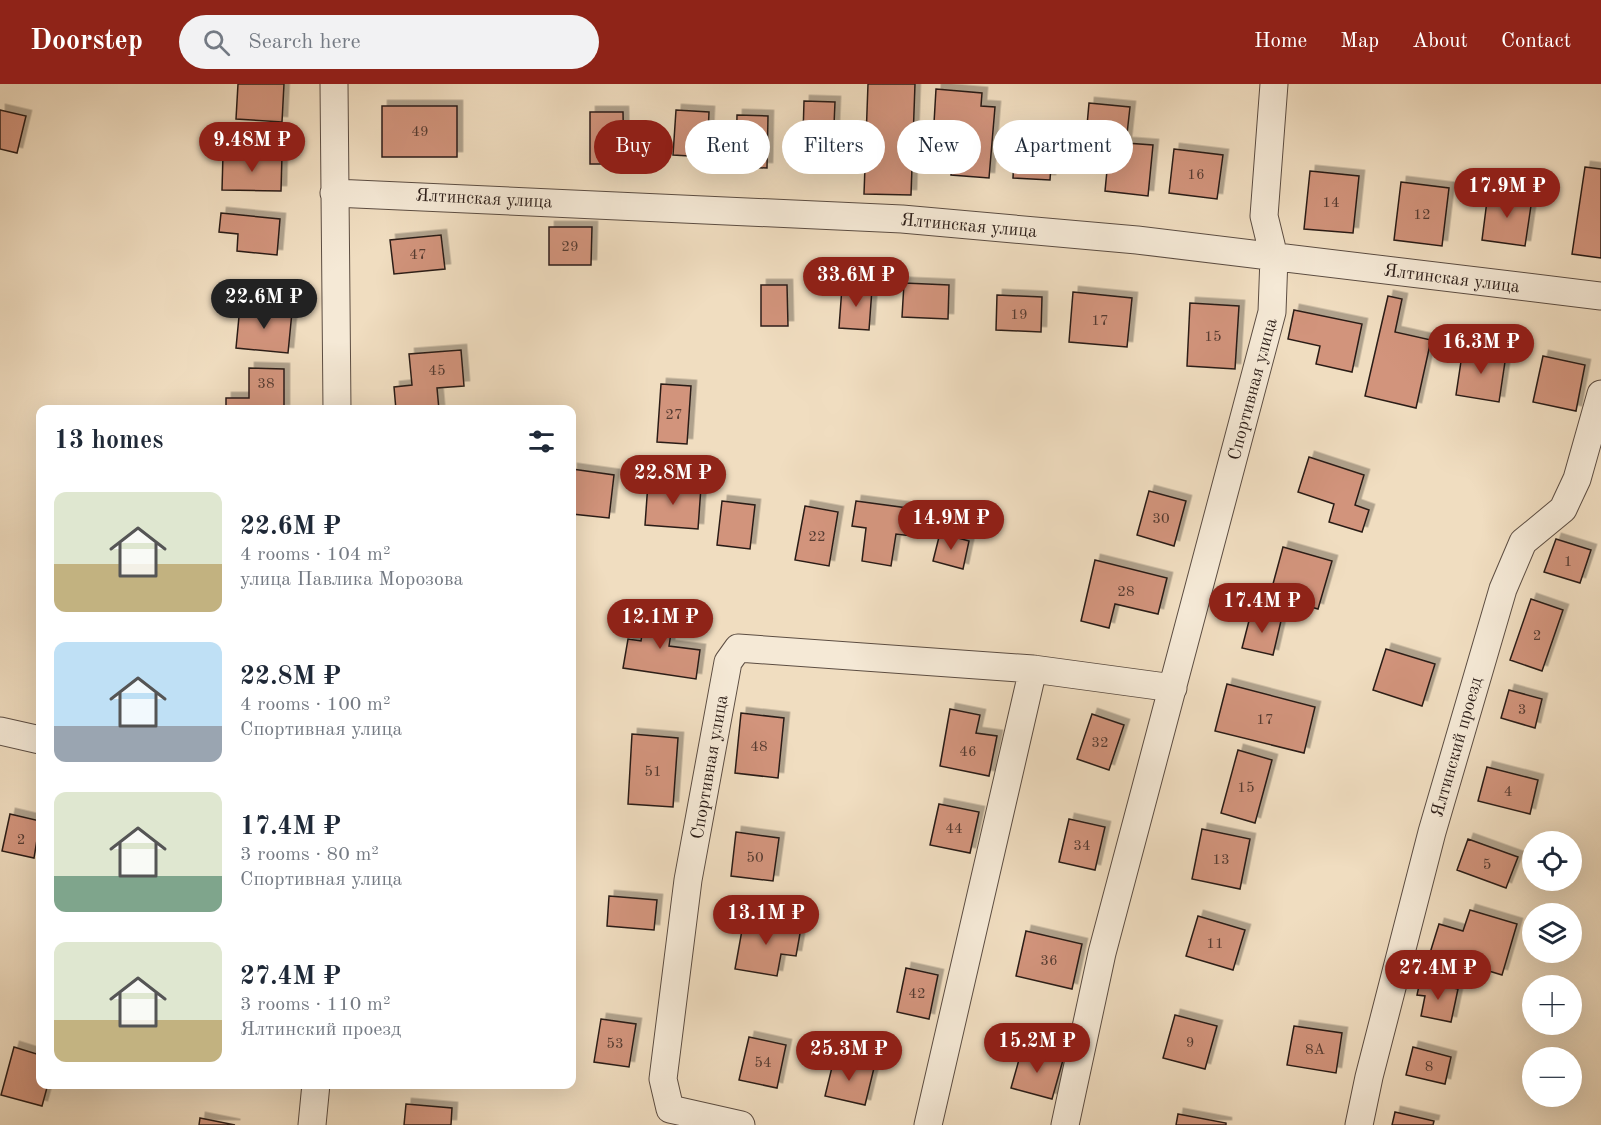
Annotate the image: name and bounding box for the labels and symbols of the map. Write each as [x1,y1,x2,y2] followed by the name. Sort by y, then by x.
[197,122,307,173] pin: 9.48M ₽
[411,125,429,140] house number: 49
[1187,168,1205,183] house number: 16
[1452,168,1562,219] pin: 17.9M ₽
[415,186,553,212] street label: Ялтинская улица
[1322,196,1340,211] house number: 14
[1413,208,1431,223] house number: 12
[900,211,1038,241] street label: Ялтинская улица
[561,240,579,255] house number: 29
[409,248,427,263] house number: 47
[801,257,911,308] pin: 33.6M ₽
[1383,262,1521,296] street label: Ялтинская улица
[209,279,319,330] pin: 22.6M ₽
[1010,308,1028,323] house number: 19
[1091,314,1109,329] house number: 17
[1225,316,1281,462] street label: Спортивная улица
[1426,324,1536,375] pin: 16.3M ₽
[1204,330,1222,345] house number: 15
[428,364,446,379] house number: 45
[257,377,275,392] house number: 38
[665,408,683,423] house number: 27
[618,455,728,506] pin: 22.8M ₽
[896,500,1006,551] pin: 14.9M ₽
[1152,512,1170,527] house number: 30
[808,530,826,545] house number: 22
[1564,555,1572,570] house number: 1
[1207,583,1317,634] pin: 17.4M ₽
[1117,585,1135,600] house number: 28
[605,599,715,650] pin: 12.1M ₽
[1533,629,1541,644] house number: 2
[1428,675,1486,819] street label: Ялтинский проезд
[688,694,732,841] street label: Спортивная улица
[1518,703,1526,718] house number: 3
[1256,713,1274,728] house number: 17
[1091,736,1109,751] house number: 32
[750,740,768,755] house number: 48
[959,745,977,760] house number: 46
[644,765,662,780] house number: 51
[1237,781,1255,796] house number: 15
[1504,785,1512,800] house number: 4
[945,822,963,837] house number: 44
[17,833,25,848] house number: 2
[1073,839,1091,854] house number: 34
[746,851,764,866] house number: 50
[1212,853,1230,868] house number: 13
[1483,858,1491,873] house number: 5
[711,895,821,946] pin: 13.1M ₽
[1206,937,1224,952] house number: 11
[1383,950,1493,1001] pin: 27.4M ₽
[1040,954,1058,969] house number: 36
[908,987,926,1002] house number: 42
[982,1023,1092,1074] pin: 15.2M ₽
[794,1031,904,1082] pin: 25.3M ₽
[1186,1036,1194,1051] house number: 9
[606,1037,624,1052] house number: 53
[1305,1043,1326,1058] house number: 8А
[754,1056,772,1071] house number: 54
[1425,1060,1433,1075] house number: 8

